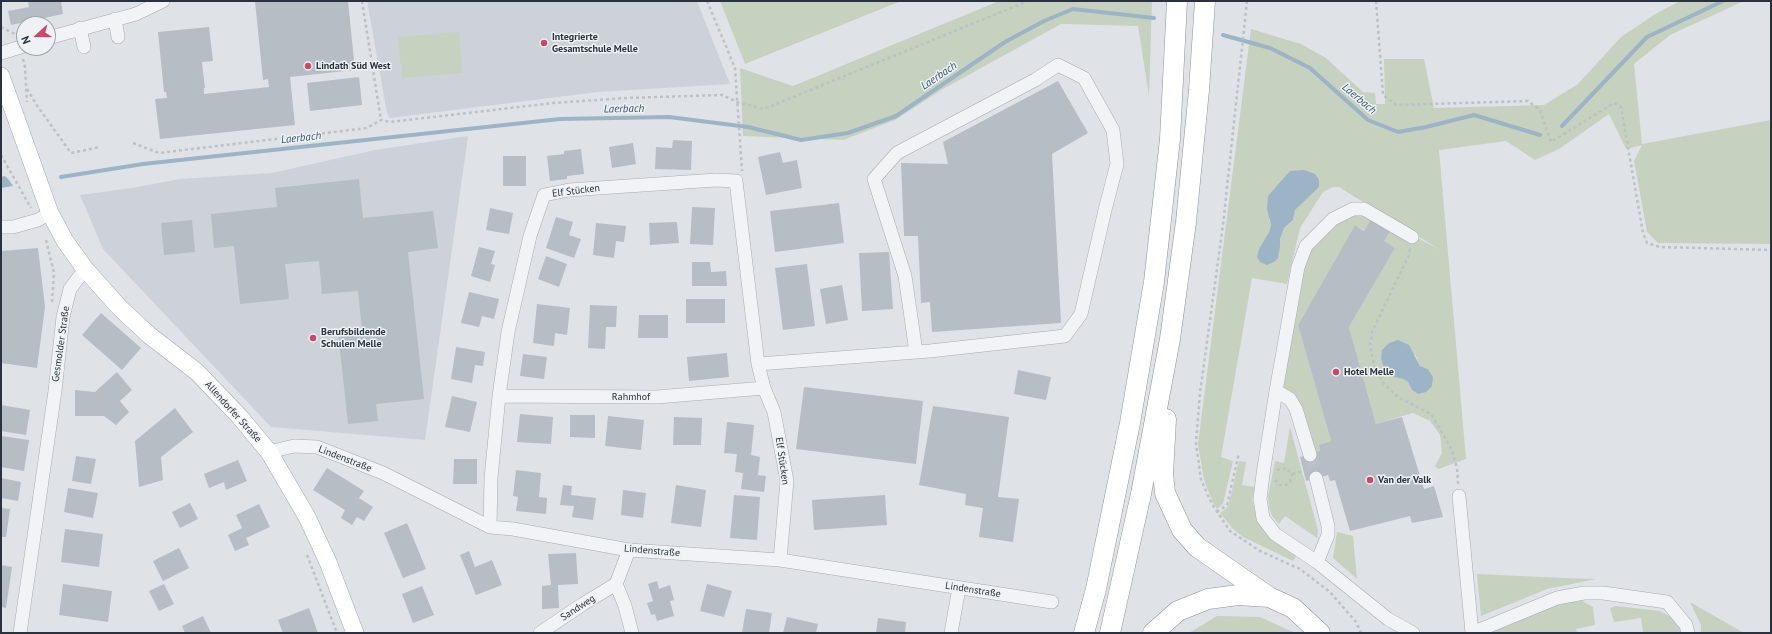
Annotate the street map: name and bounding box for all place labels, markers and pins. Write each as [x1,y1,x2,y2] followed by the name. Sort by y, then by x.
[552,31,638,54] place label: Integrierte Gesamtschule Melle
[539,38,549,48] marker: Integrierte Gesamtschule Melle
[316,60,391,72] place label: Lindath Süd West
[303,61,313,71] marker: Lindath Süd West
[321,326,386,350] place label: Berufsbildende Schulen Melle
[308,333,318,343] marker: Berufsbildende Schulen Melle
[1344,366,1394,378] place label: Hotel Melle
[1331,367,1341,377] marker: Hotel Melle
[1378,474,1431,486] place label: Van der Valk
[1365,475,1375,485] marker: Van der Valk

